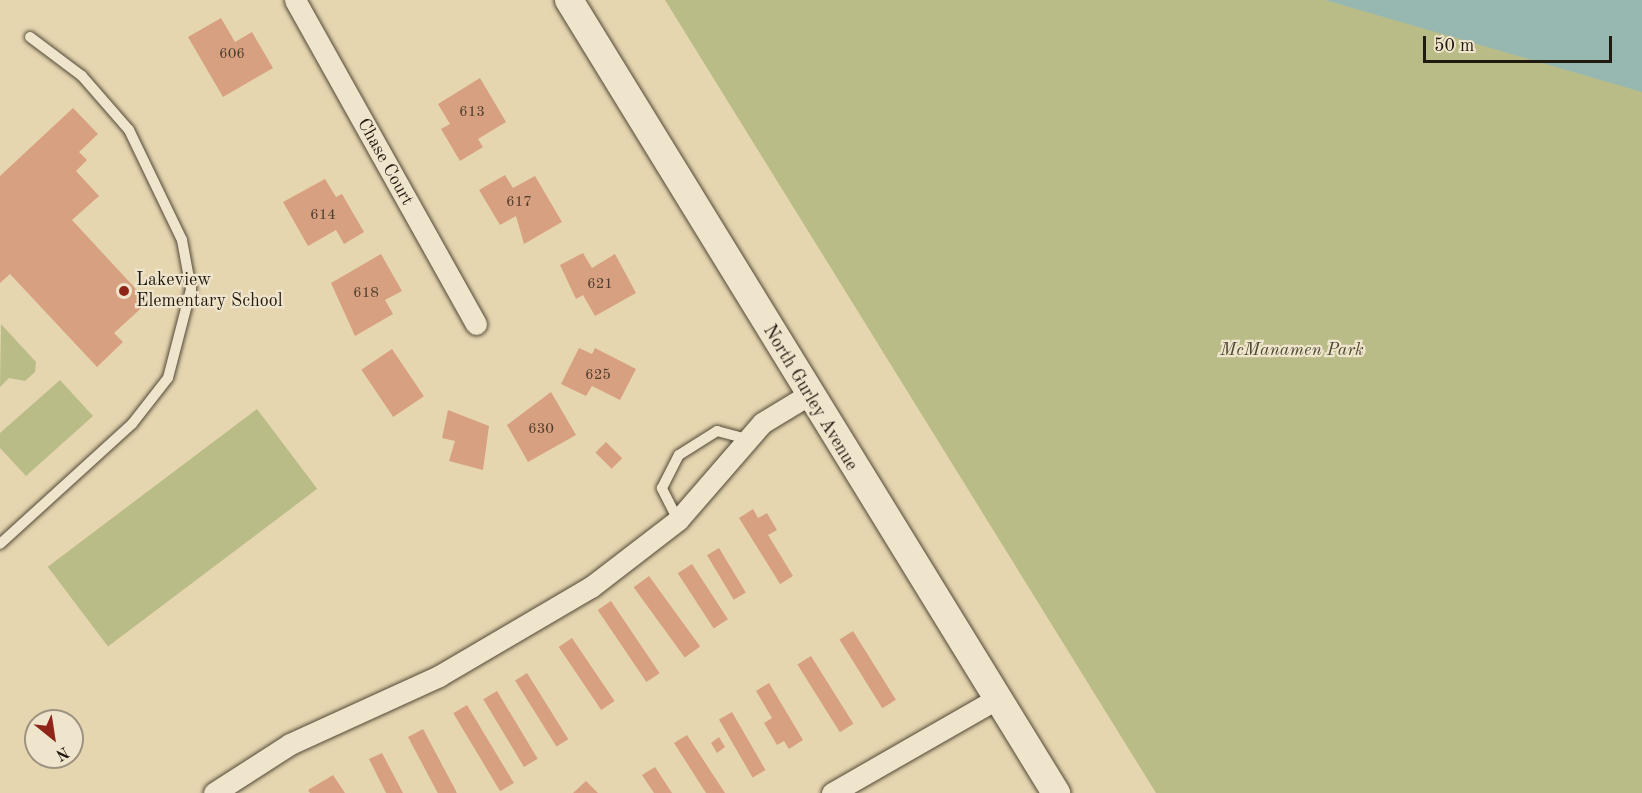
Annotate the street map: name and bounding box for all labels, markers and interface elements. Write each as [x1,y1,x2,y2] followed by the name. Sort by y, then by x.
[1426,24,1615,62] scale bar
[1434,37,1474,55] text: 50 m
[219,46,245,64] house number: 606
[459,104,485,122] house number: 613
[352,115,418,209] street label: Chase Court
[506,194,532,212] house number: 617
[310,207,336,225] house number: 614
[136,270,283,312] place label: Lakeview Elementary School
[587,276,613,294] house number: 621
[117,284,131,298] marker: Lakeview Elementary School
[353,285,379,303] house number: 618
[758,321,862,475] street label: North Gurley Avenue
[1220,339,1364,361] park label: McManamen Park
[585,367,611,385] house number: 625
[528,421,554,439] house number: 630
[24,709,84,769] north arrow
[53,743,71,763] text: N

